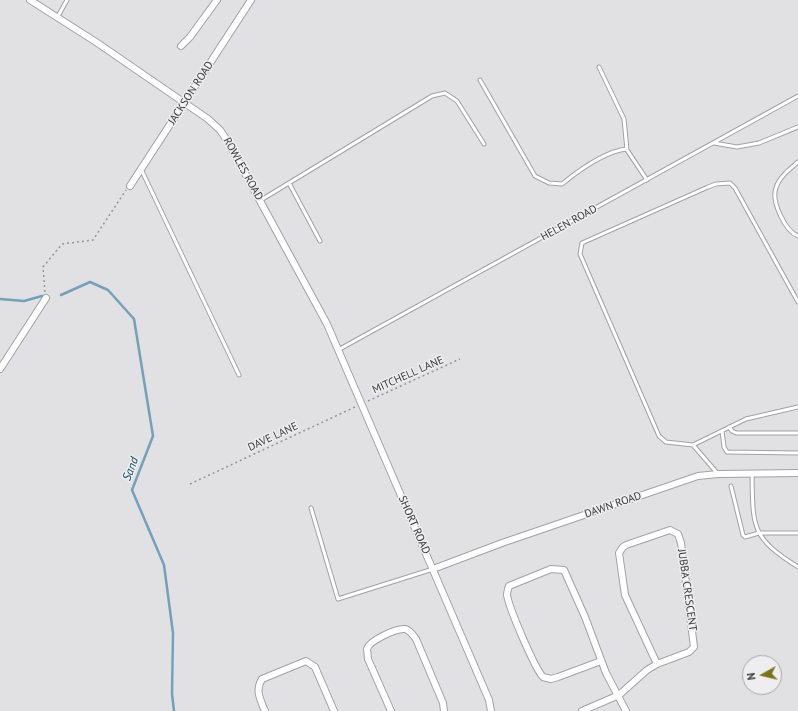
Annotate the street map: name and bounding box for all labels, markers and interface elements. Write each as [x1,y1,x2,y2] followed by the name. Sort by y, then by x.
[166,59,216,127] street label: JACKSON ROAD
[220,135,266,203] street label: ROWLES ROAD
[539,202,599,244] street label: HELEN ROAD
[370,353,446,397] street label: MITCHELL LANE
[246,420,300,454] street label: DAVE LANE
[120,455,142,483] water label: Sand
[583,489,643,521] street label: DAWN ROAD
[395,494,433,556] street label: SHORT ROAD
[675,548,699,632] street label: JUBBA CRESCENT
[742,655,782,695] north arrow
[744,672,759,681] text: N

